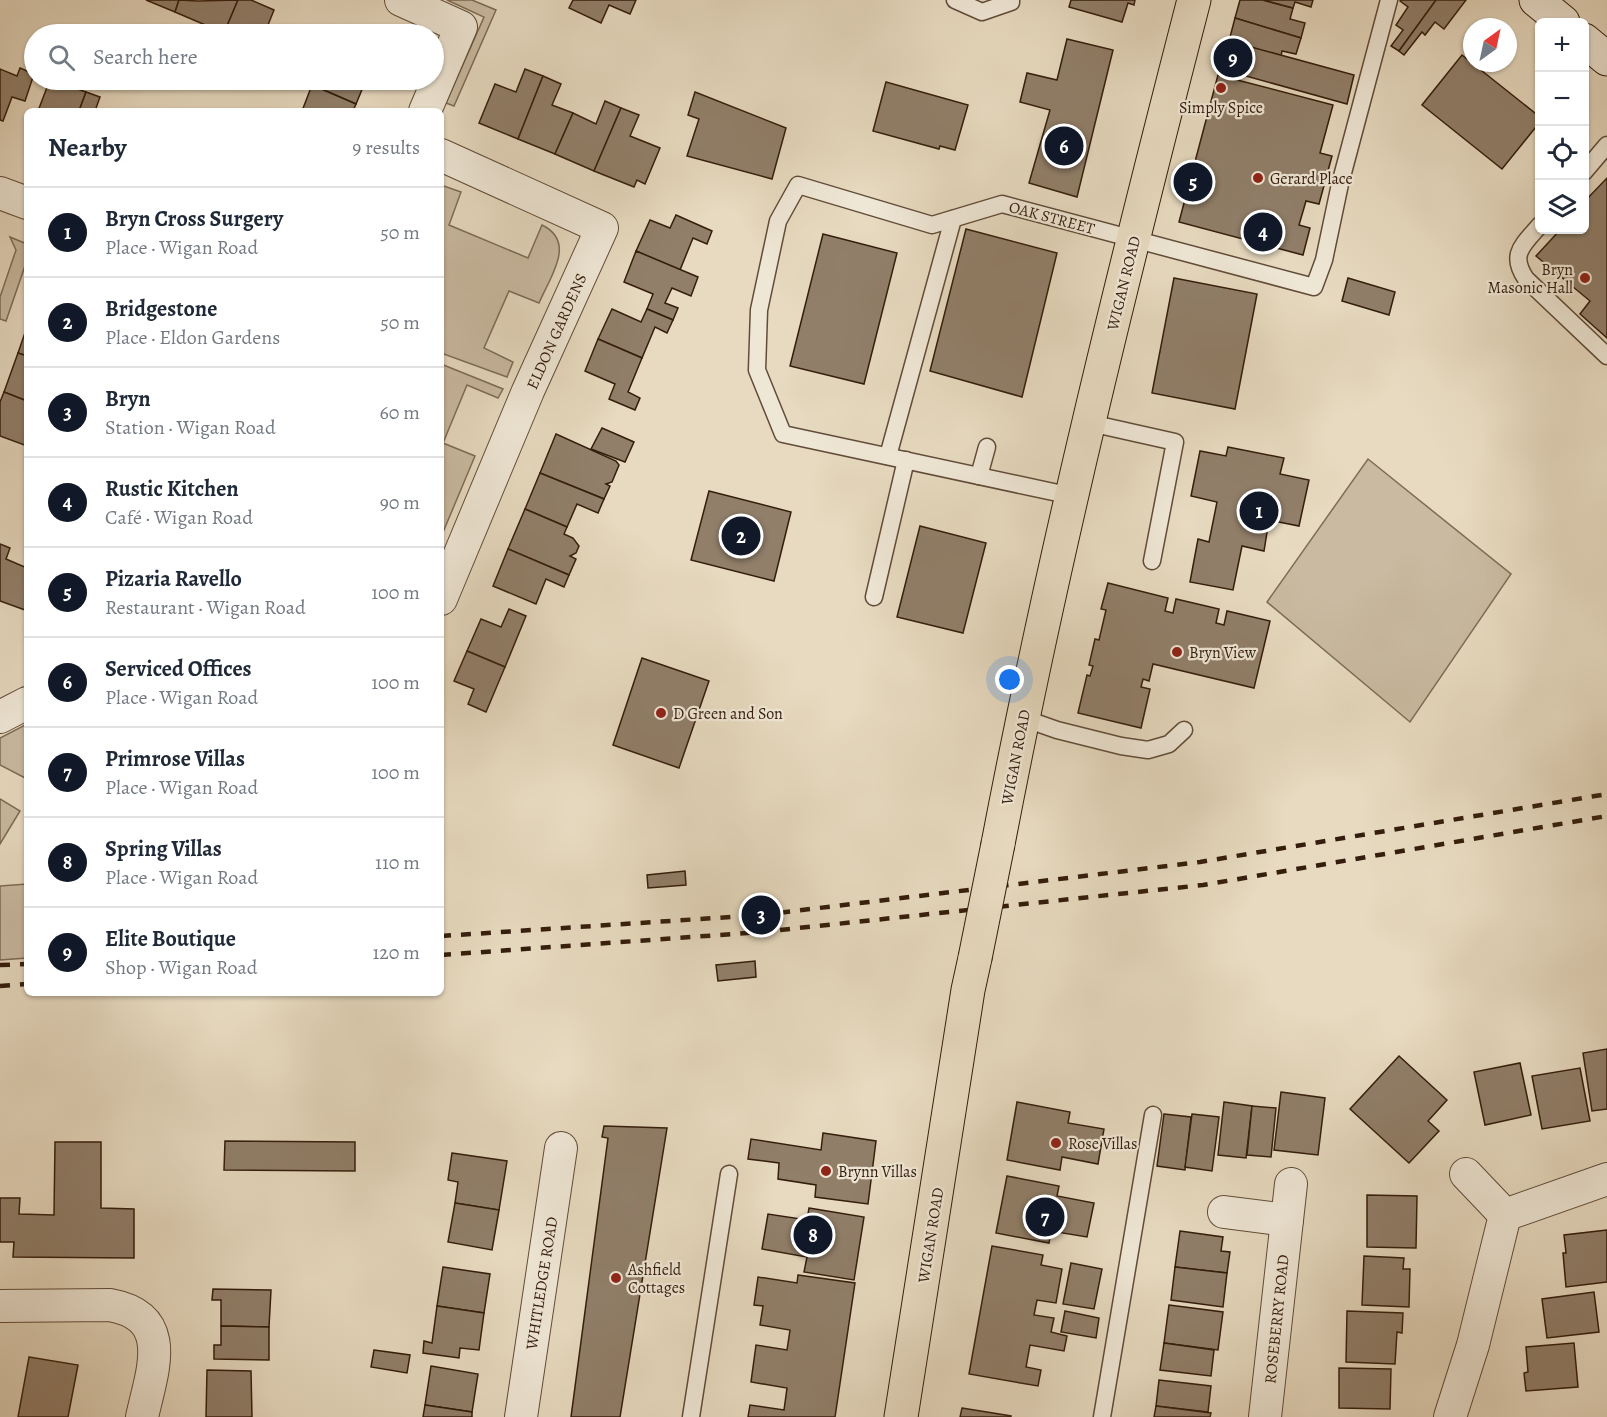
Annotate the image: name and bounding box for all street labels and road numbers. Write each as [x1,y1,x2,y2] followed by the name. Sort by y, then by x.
[1006,196,1097,240] street label: OAK STREET
[1101,234,1146,334] street label: WIGAN ROAD
[521,270,592,393] street label: ELDON GARDENS
[996,708,1036,808] street label: WIGAN ROAD
[912,1186,949,1286] street label: WIGAN ROAD
[520,1215,563,1352] street label: WHITLEDGE ROAD
[1259,1253,1295,1385] street label: ROSEBERRY ROAD

